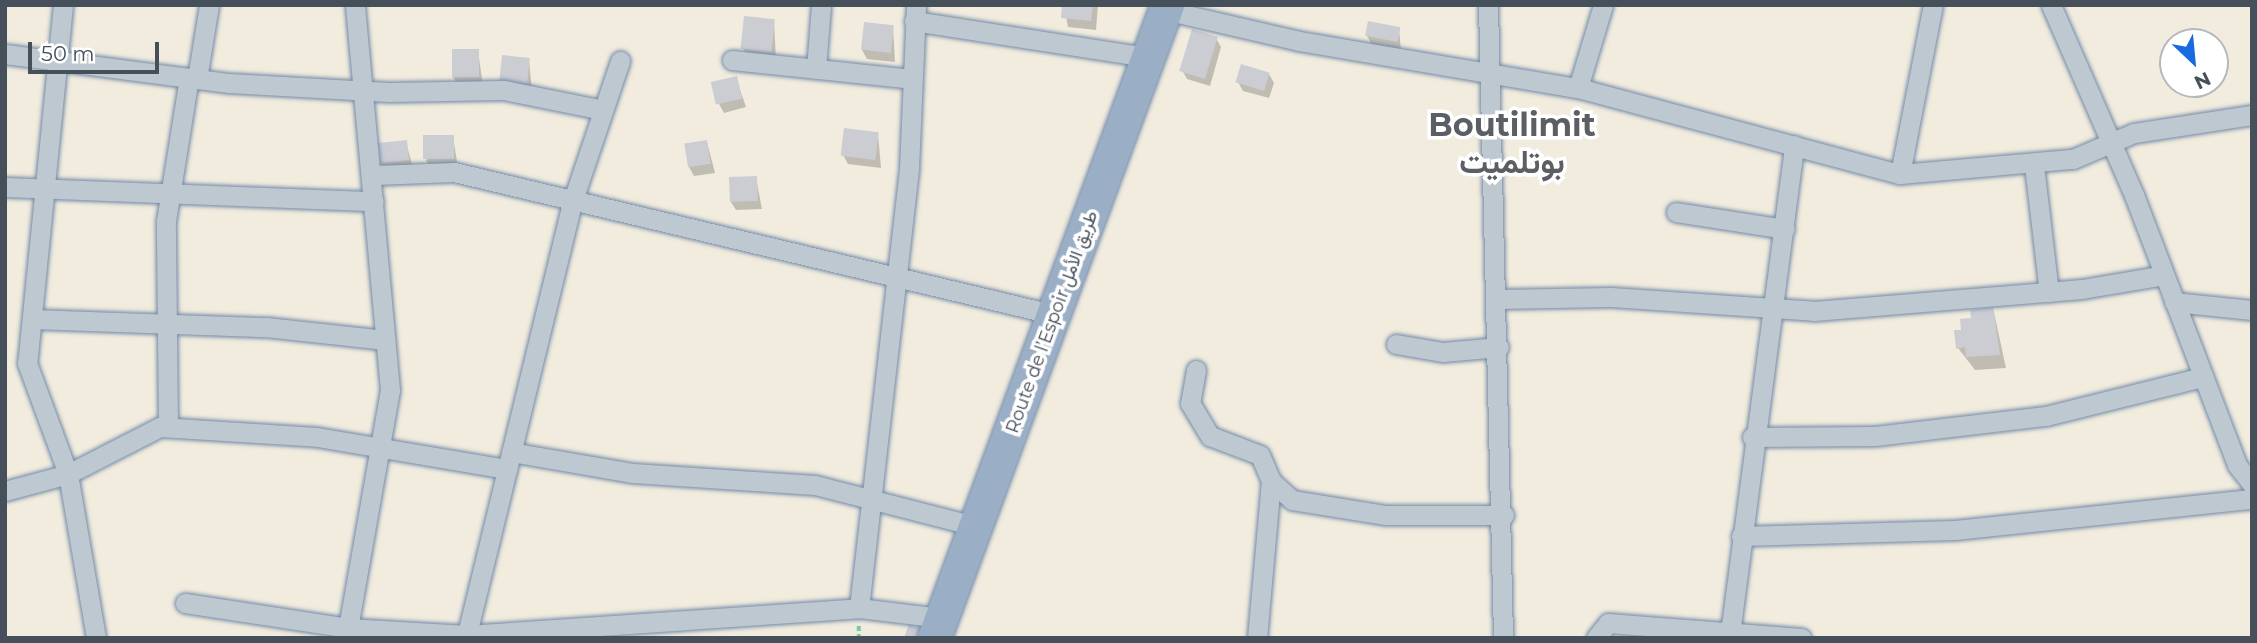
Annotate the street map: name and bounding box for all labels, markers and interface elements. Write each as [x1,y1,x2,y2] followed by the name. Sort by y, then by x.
[32,28,163,72] scale bar
[2159,28,2229,98] north arrow
[41,41,95,66] text: 50 m
[2191,67,2214,94] text: N
[1428,107,1596,182] district label: Boutilimit بوتلميت
[1002,208,1102,436] street label: Route de l’Espoir طريق الأمل

